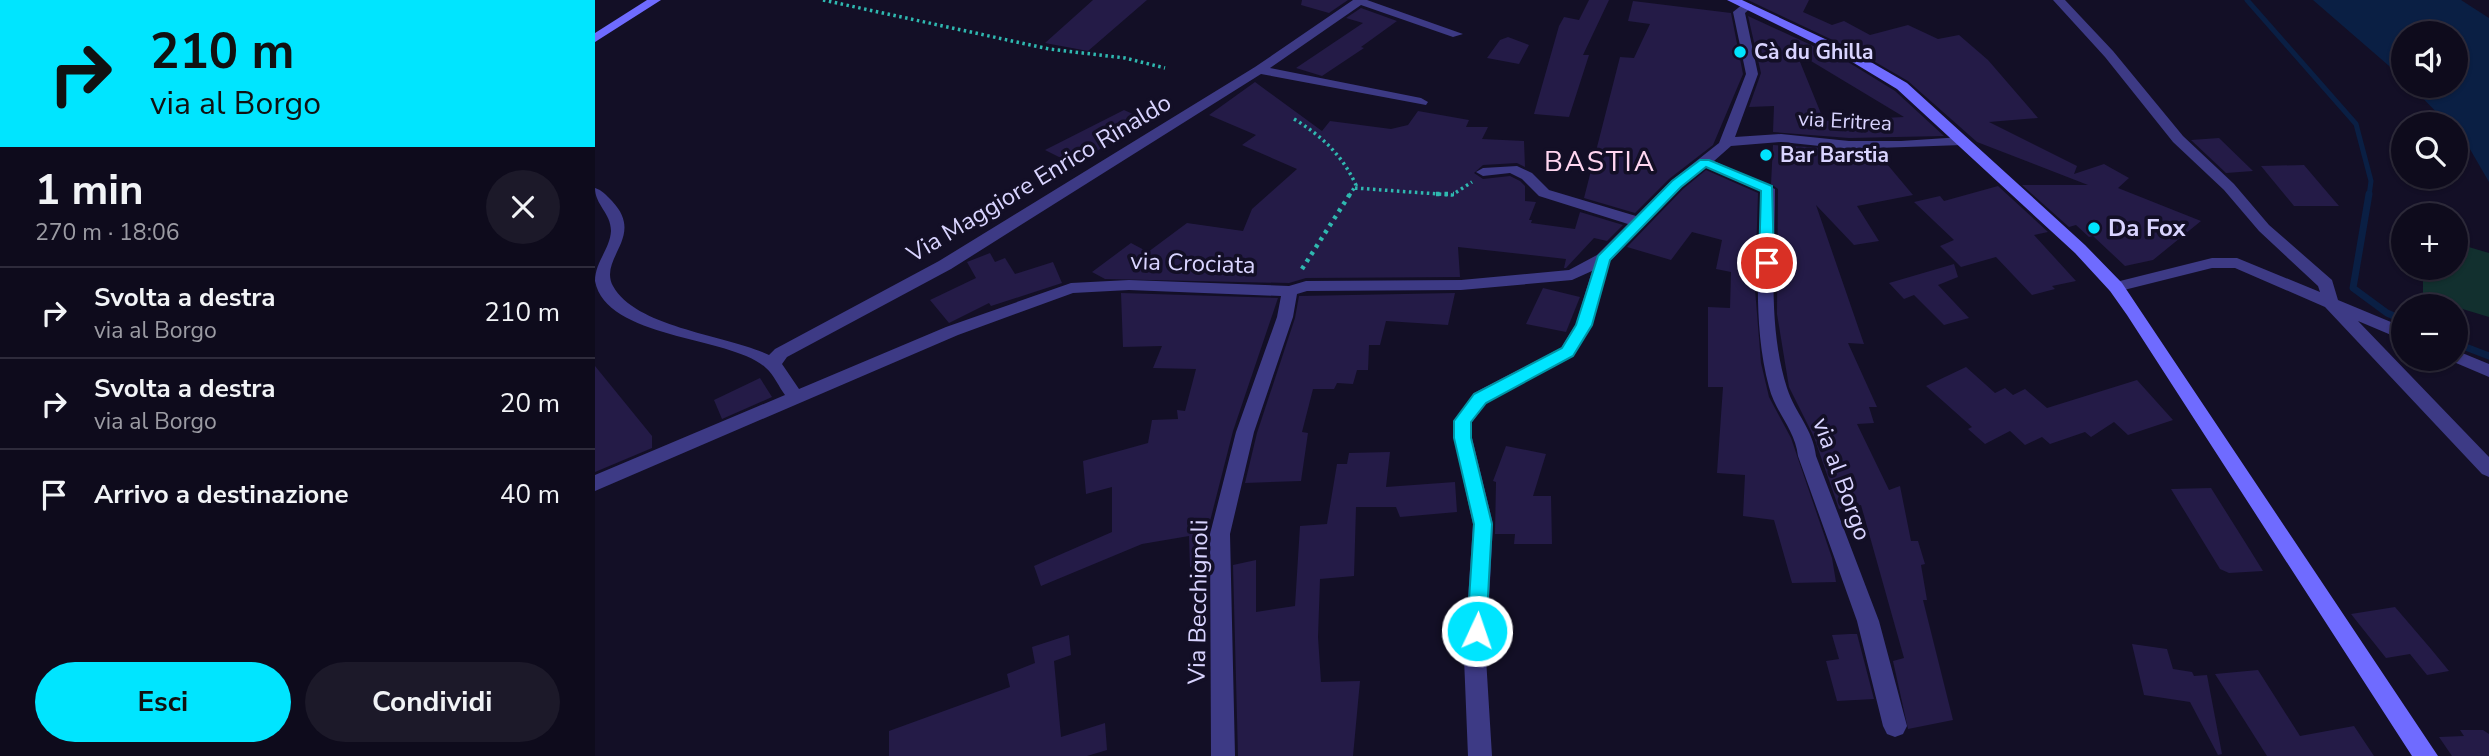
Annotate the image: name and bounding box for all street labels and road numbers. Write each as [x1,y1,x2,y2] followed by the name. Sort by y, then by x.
[900,86,1177,270] street label: Via Maggiore Enrico Rinaldo
[1797,105,1893,137] street label: via Eritrea
[1130,245,1256,281] street label: via Crociata
[1805,413,1879,545] street label: via al Borgo
[1181,519,1215,686] street label: Via Becchignoli

